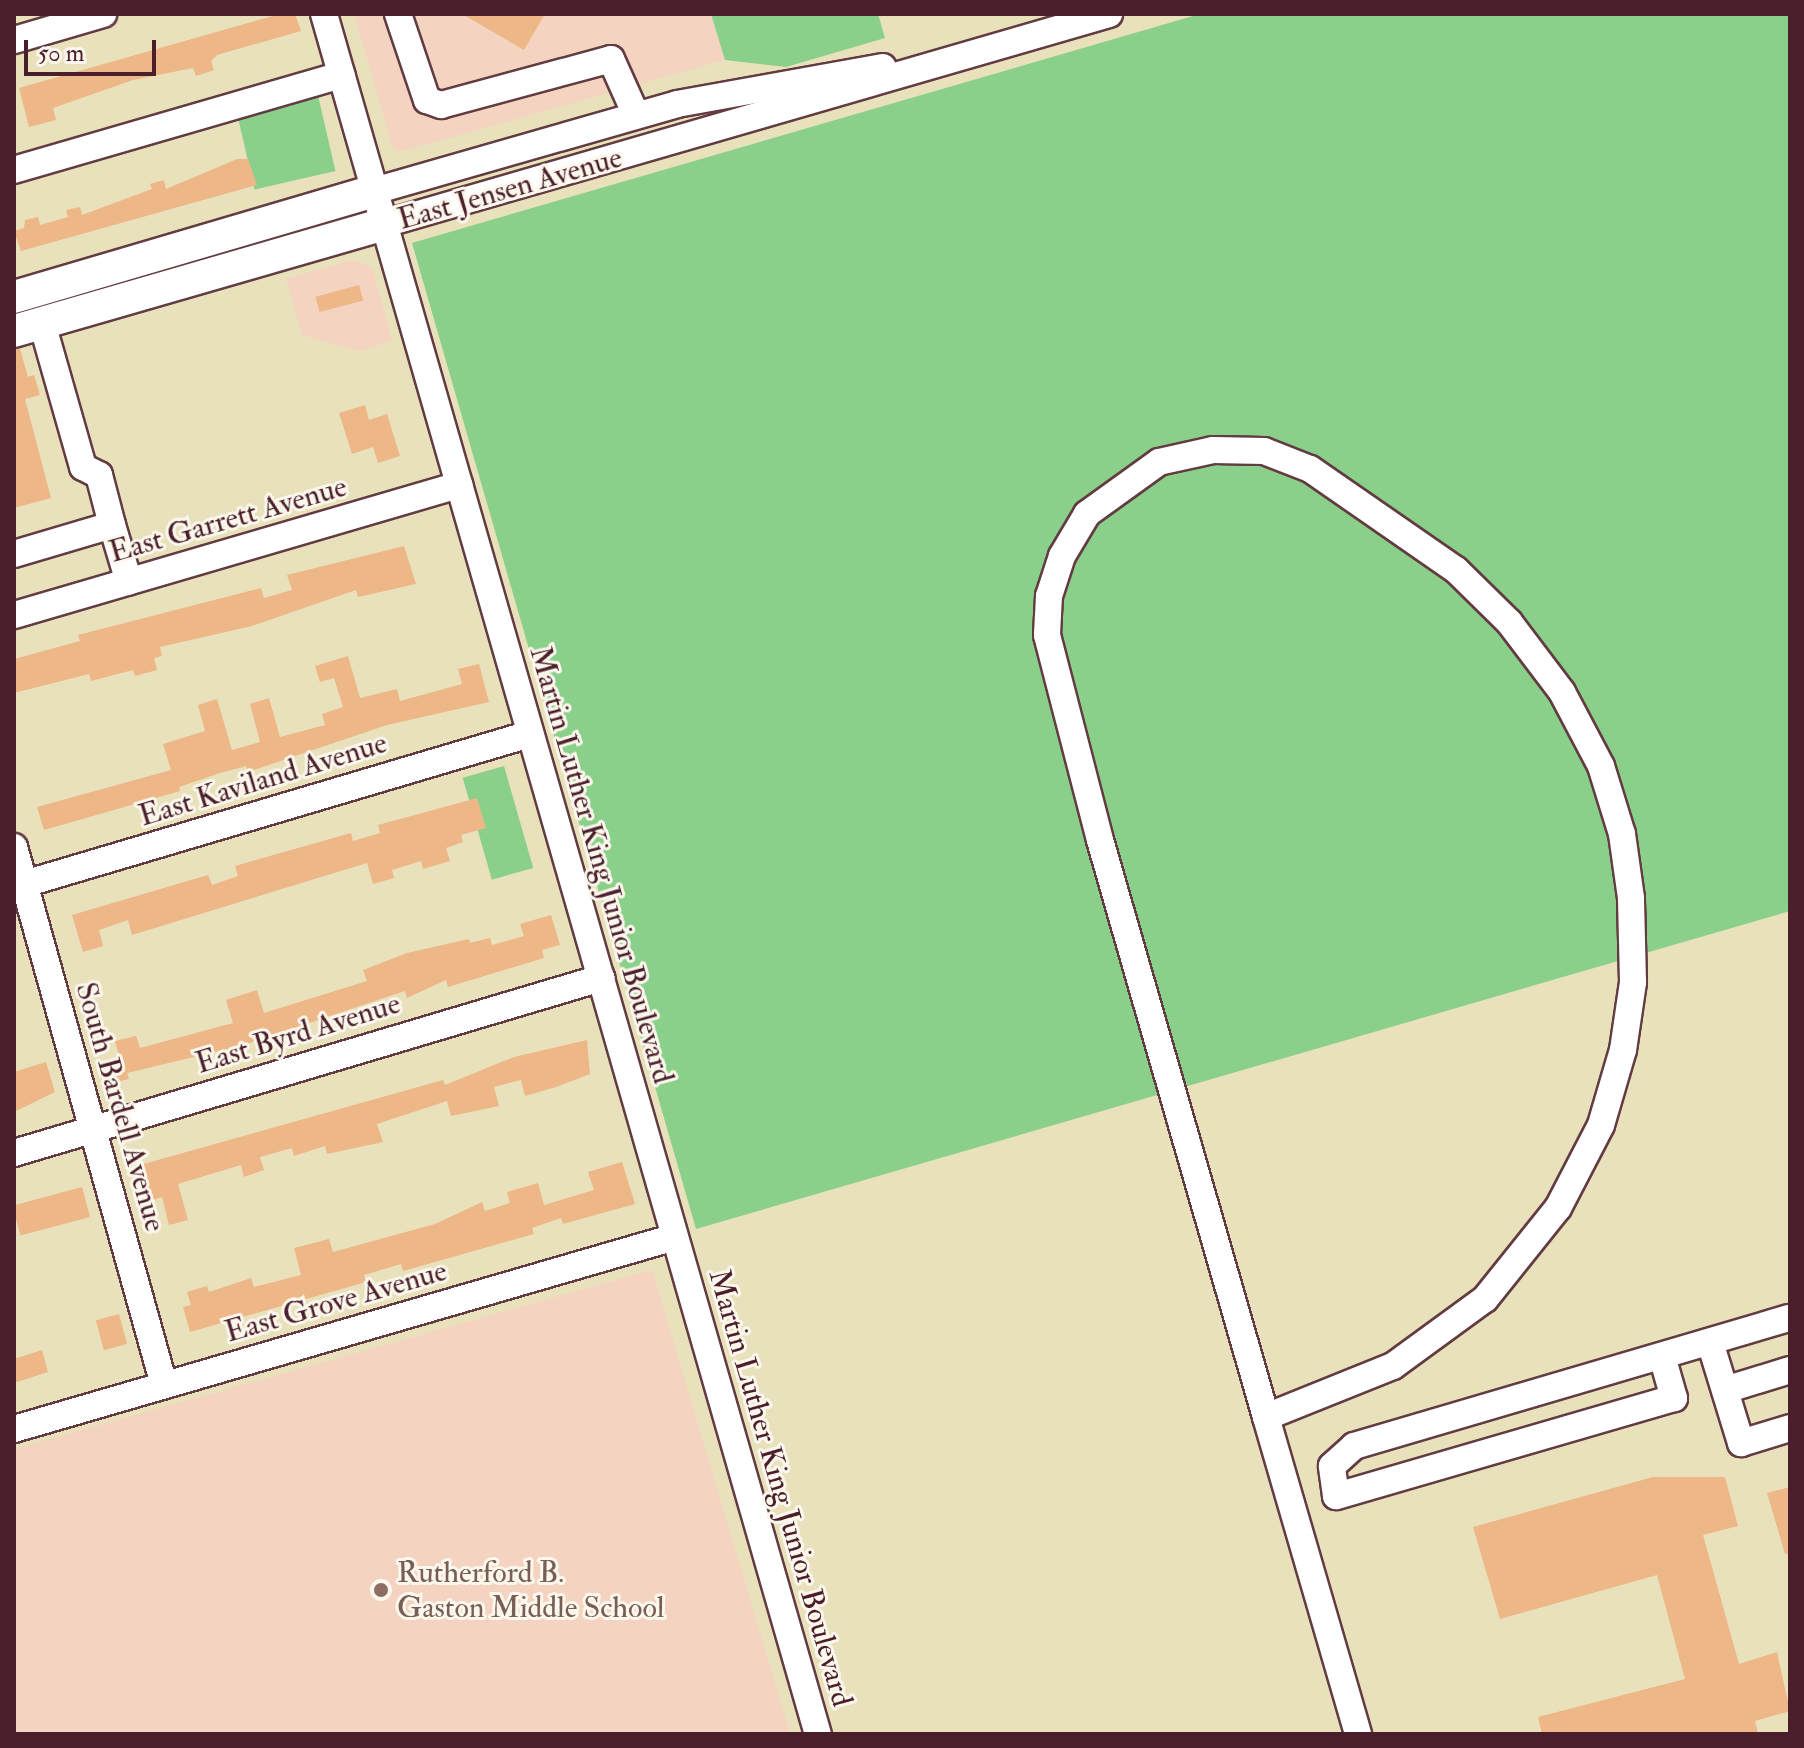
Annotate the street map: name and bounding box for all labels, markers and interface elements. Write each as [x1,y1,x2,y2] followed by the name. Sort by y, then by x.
[28,24,160,74] scale bar
[38,38,84,69] text: 50 m
[394,140,626,238] street label: East Jensen Avenue
[105,469,351,571] street label: East Garrett Avenue
[521,642,681,1088] street label: Martin Luther King Junior Boulevard
[135,725,391,835] street label: East Kaviland Avenue
[67,978,173,1236] street label: South Bardell Avenue
[191,986,405,1082] street label: East Byrd Avenue
[221,1253,451,1351] street label: East Grove Avenue
[700,1265,860,1711] street label: Martin Luther King Junior Boulevard
[397,1555,664,1626] place label: Rutherford B. Gaston Middle School
[372,1581,390,1599] marker: Rutherford B. Gaston Middle School

